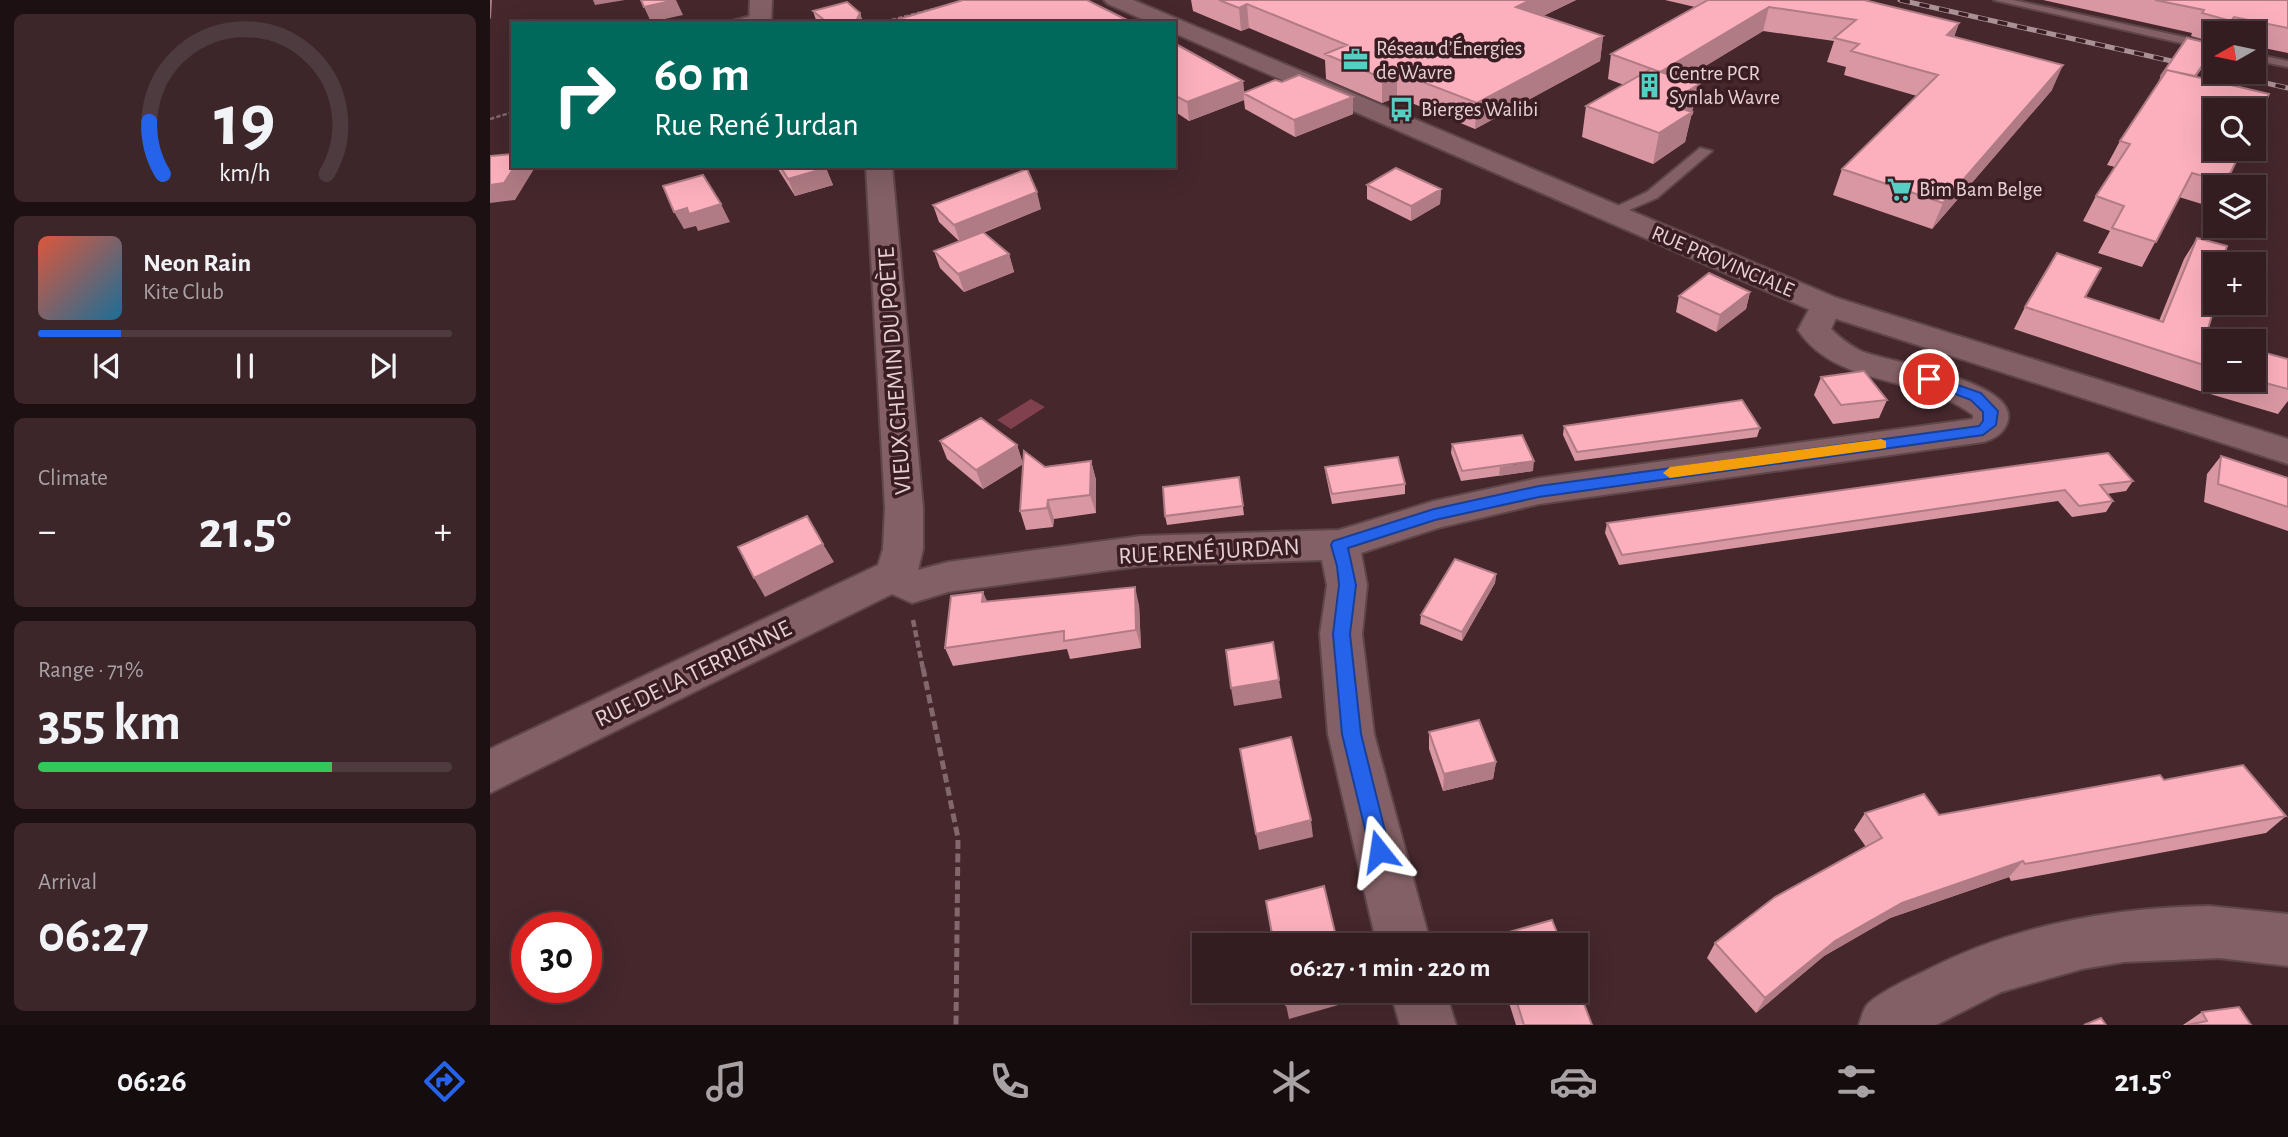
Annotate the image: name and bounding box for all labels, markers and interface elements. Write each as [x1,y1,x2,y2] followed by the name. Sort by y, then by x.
[2203,21,2266,84] north arrow
[2203,21,2266,392] map controls
[1376,36,1522,83] place label: Réseau d’Énergies de Wavre
[1342,46,1370,74] office icon: Réseau d’Énergies de Wavre
[539,49,630,140] icon: right
[654,51,750,100] text: 60 m
[1669,63,1780,108] place label: Centre PCR Synlab Wavre
[1635,71,1663,99] building icon: Centre PCR Synlab Wavre
[214,86,276,159] text: 19
[1387,95,1415,123] bus stop icon: Bierges Walibi
[2203,98,2266,161] button: search
[1421,99,1538,120] place label: Bierges Walibi
[654,109,859,141] text: Rue René Jurdan
[219,161,271,186] text: km/h
[1885,175,1913,203] supermarket icon: Bim Bam Belge
[2203,175,2266,238] button: layers
[1919,179,2043,200] place label: Bim Bam Belge
[1649,222,1797,301] street label: RUE PROVINCIALE
[872,246,916,496] street label: VIEUX CHEMIN DU POÈTE
[143,250,251,276] text: Neon Rain
[2203,252,2266,315] button: +
[143,281,224,304] text: Kite Club
[2203,329,2266,392] button: −
[88,347,126,385] icon: previous
[226,347,264,385] icon: pause
[364,347,402,385] icon: next
[1899,349,1959,409] pin
[1910,360,1948,398] icon: arrive
[38,467,108,490] text: Climate
[199,505,291,557] text: 21.5°
[38,513,56,551] text: −
[434,513,452,551] text: +
[1118,533,1300,569] street label: RUE RENÉ JURDAN
[592,616,796,732] street label: RUE DE LA TERRIENNE
[38,659,144,682] text: Range · 71%
[38,697,181,749] text: 355 km
[1342,814,1416,888] position arrow
[38,871,97,894] text: Arrival
[38,909,149,961] text: 06:27
[511,912,602,1003] speed limit sign: 30
[1290,955,1490,981] text: 06:27 · 1 min · 220 m
[420,1057,469,1106] icon: directions
[702,1057,751,1106] icon: music
[985,1057,1034,1106] icon: phone
[1267,1057,1316,1106] icon: climate
[1549,1057,1598,1106] icon: car
[1832,1057,1881,1106] icon: filters
[117,1065,187,1097] text: 06:26
[2114,1065,2171,1097] text: 21.5°

